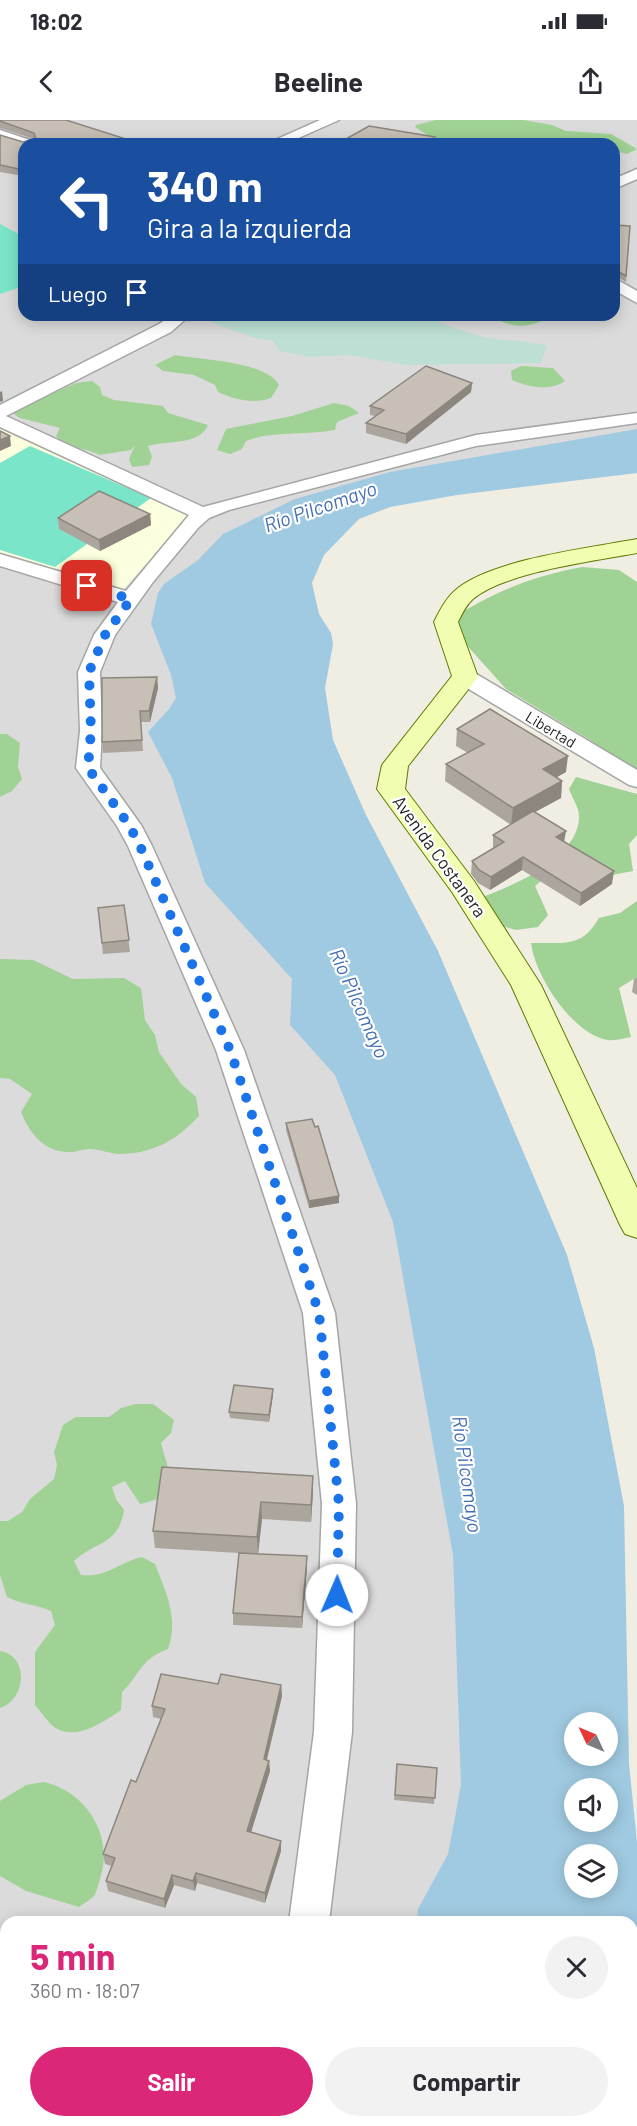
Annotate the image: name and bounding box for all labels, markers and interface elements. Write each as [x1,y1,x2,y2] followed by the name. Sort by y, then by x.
[30,8,83,34] text: 18:02
[30,65,63,98] icon: back
[274,65,363,97] text: Beeline
[574,65,607,98] icon: share
[147,160,263,210] text: 340 m
[48,162,126,240] icon: left
[147,211,352,243] text: Gira a la izquierda
[120,276,153,309] icon: arrive
[48,280,108,306] text: Luego
[260,475,380,537] water label: Río Pilcomayo
[61,560,112,611] pin
[70,569,103,602] icon: arrive
[523,707,579,751] street label: Libertad
[388,791,492,921] street label: Avenida Costanera
[325,944,395,1062] water label: Río Pilcomayo
[448,1414,488,1534] water label: Río Pilcomayo
[305,1563,369,1627] position arrow
[564,1712,618,1766] north arrow
[564,1712,618,1898] map controls
[564,1778,618,1832] button: sound
[564,1844,618,1898] button: layers
[30,1934,116,1977] text: 5 min
[545,1936,608,1999] button: close
[30,1978,140,2002] text: 360 m · 18:07
[30,2047,313,2116] button: Salir
[325,2047,608,2116] button: Compartir

